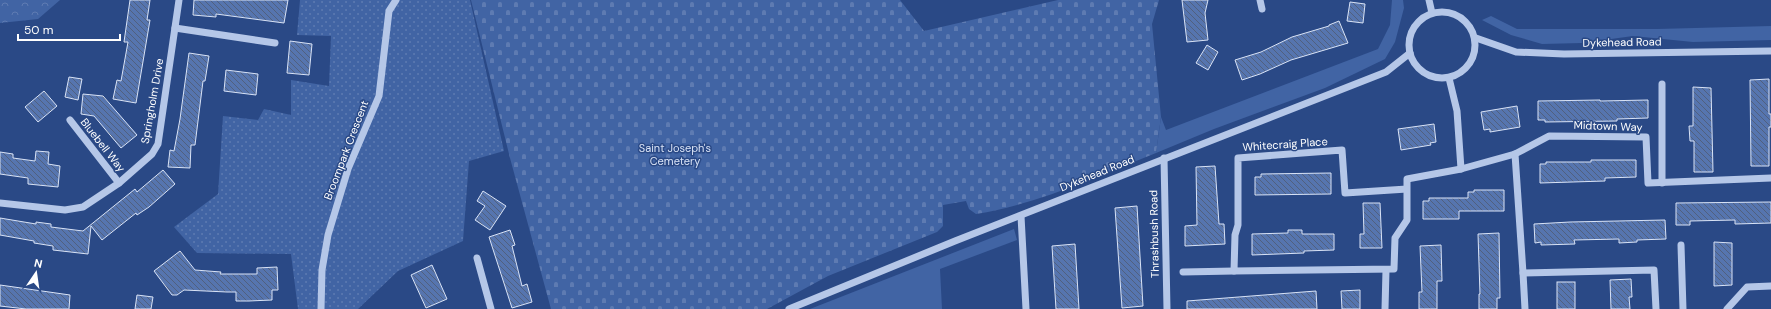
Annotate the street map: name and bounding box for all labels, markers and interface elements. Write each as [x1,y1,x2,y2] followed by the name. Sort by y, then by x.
[18,16,120,42] scale bar
[24,22,53,38] text: 50 m
[1582,34,1662,50] street label: Dykehead Road
[138,57,166,145] street label: Springholm Drive
[321,98,371,202] street label: Broompark Crescent
[78,115,128,175] street label: Bluebell Way
[1573,118,1643,134] street label: Midtown Way
[1242,134,1328,154] street label: Whitecraig Place
[639,141,711,168] park label: Saint Joseph's Cemetery
[1058,152,1136,194] street label: Dykehead Road
[1146,190,1162,278] street label: Thrashbush Road
[16,253,56,293] north arrow
[33,256,44,271] text: N

